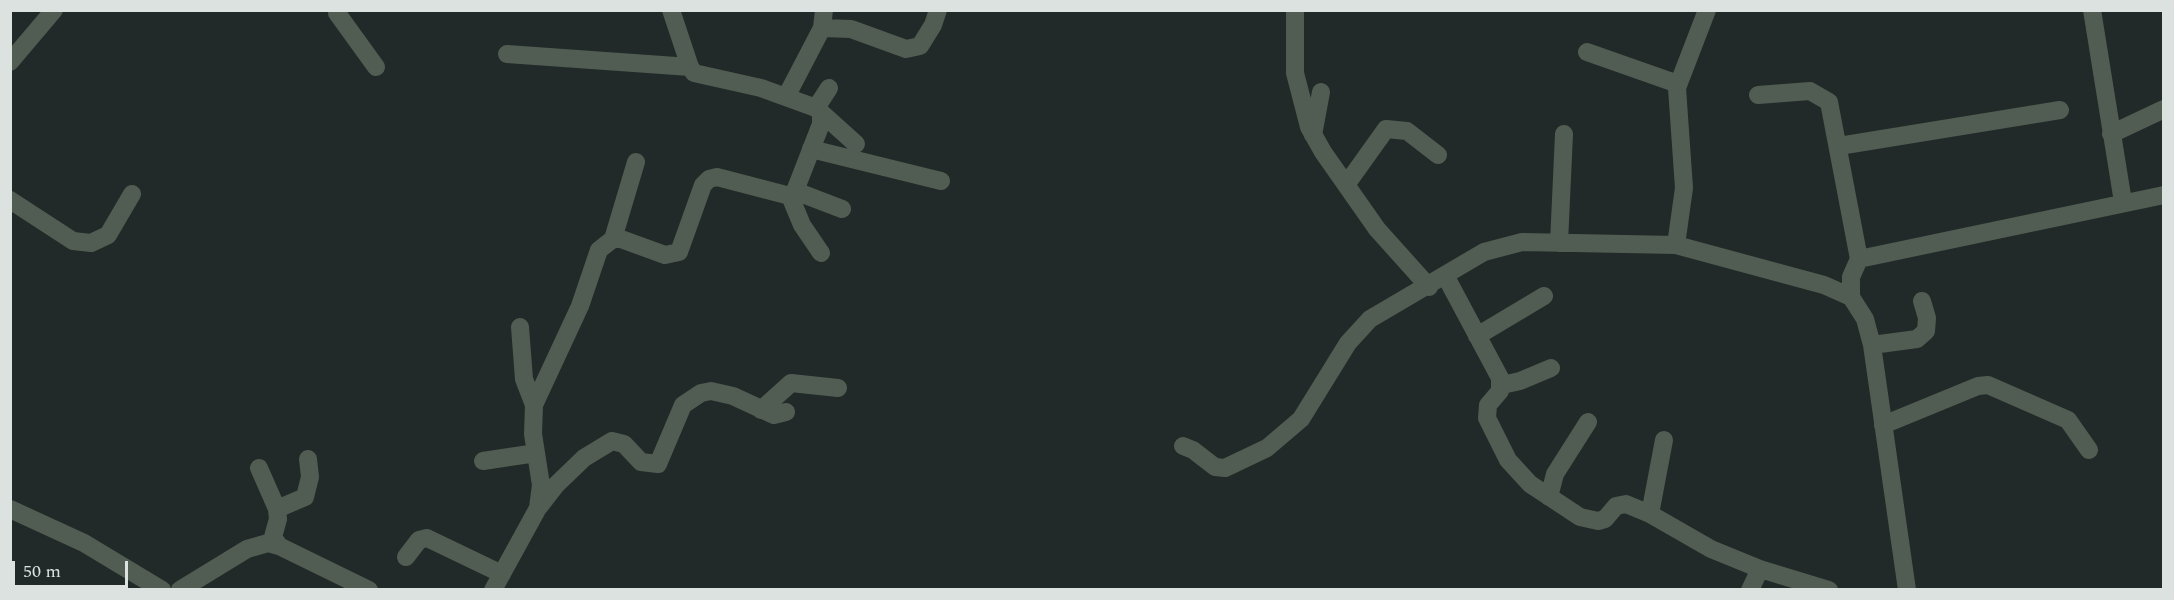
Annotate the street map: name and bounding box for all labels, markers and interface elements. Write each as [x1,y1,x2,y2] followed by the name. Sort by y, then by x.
[15,549,130,587] scale bar
[23,558,61,585] text: 50 m

